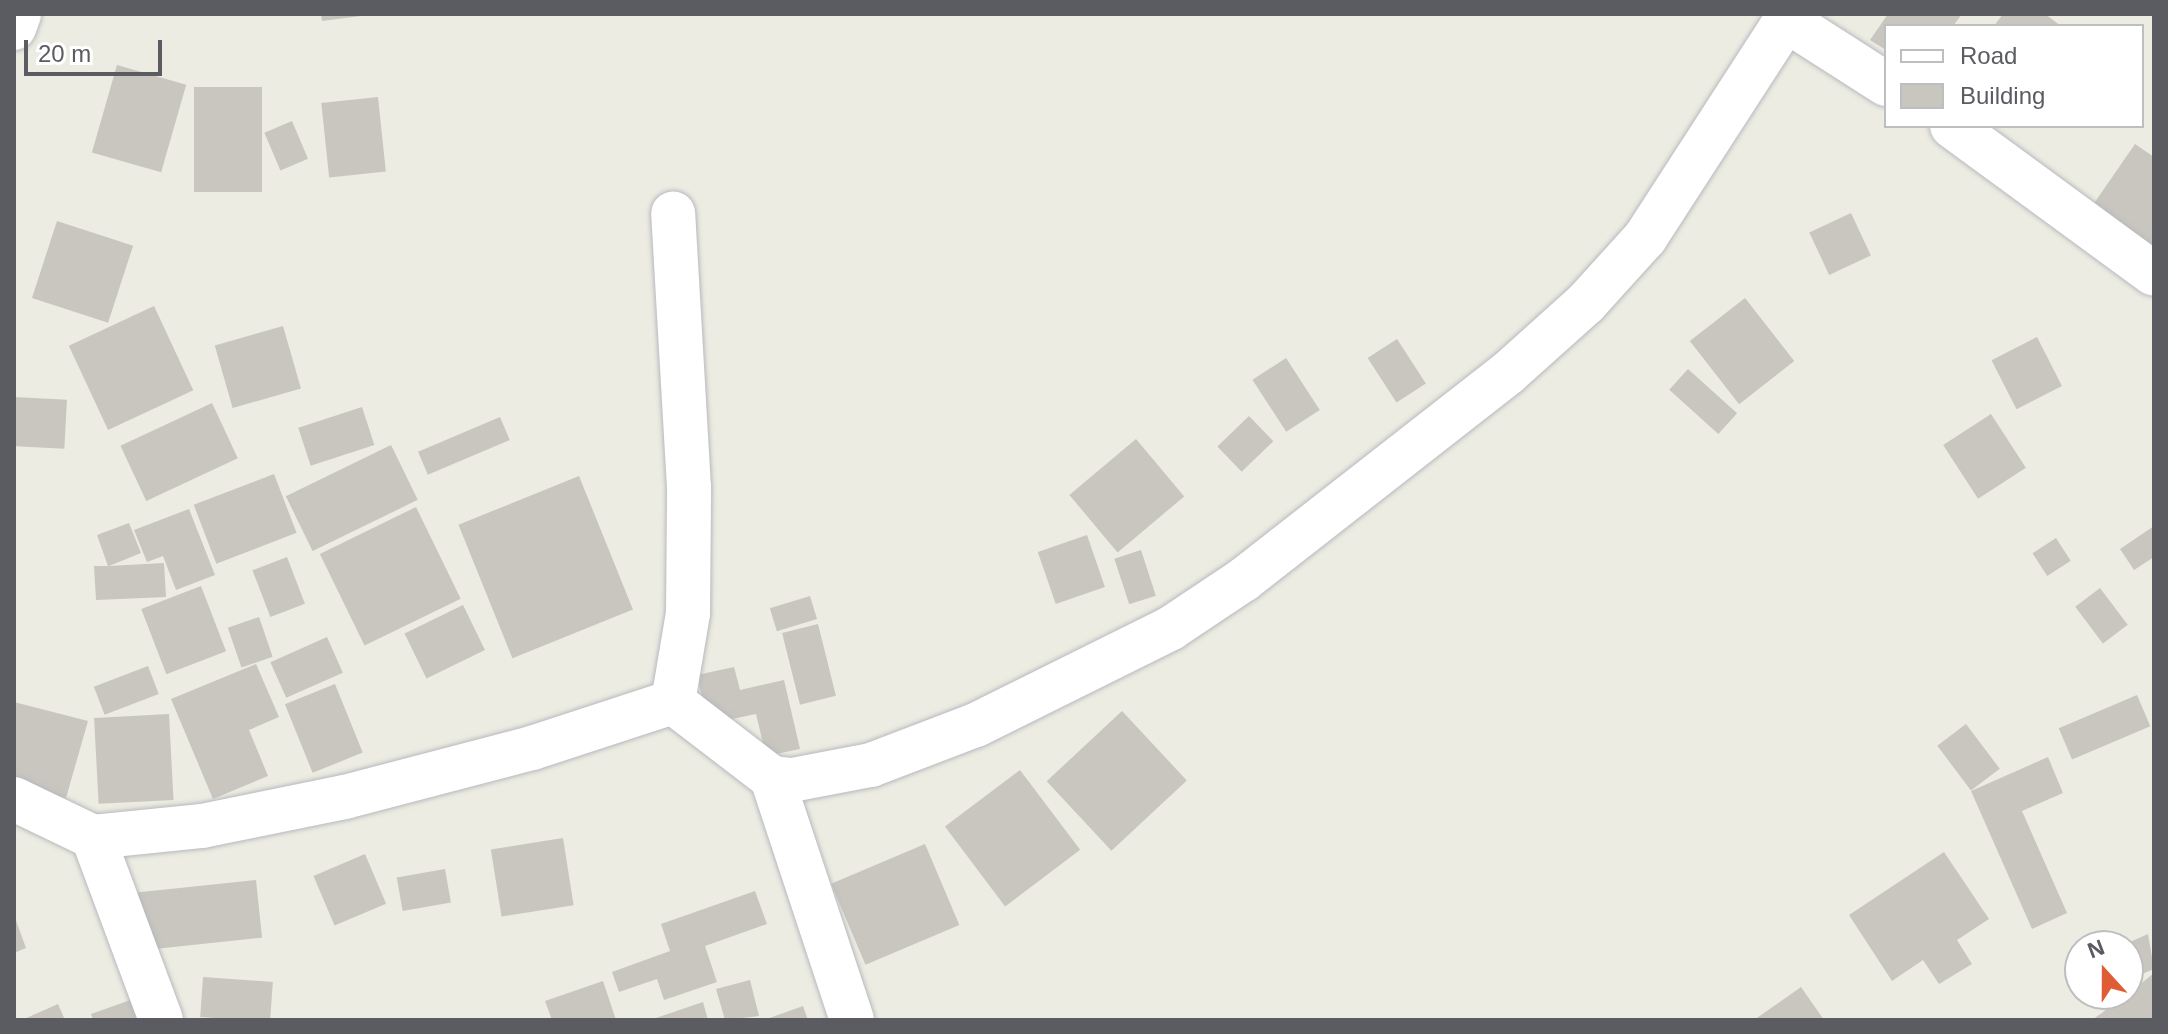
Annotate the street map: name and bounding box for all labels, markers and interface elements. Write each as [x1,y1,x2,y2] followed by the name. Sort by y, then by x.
[28,24,166,74] scale bar
[1884,24,2144,128] legend
[38,40,91,67] text: 20 m
[1960,42,2017,69] text: Road
[1960,82,2045,109] text: Building
[2064,930,2144,1010] north arrow
[2084,934,2108,964] text: N

